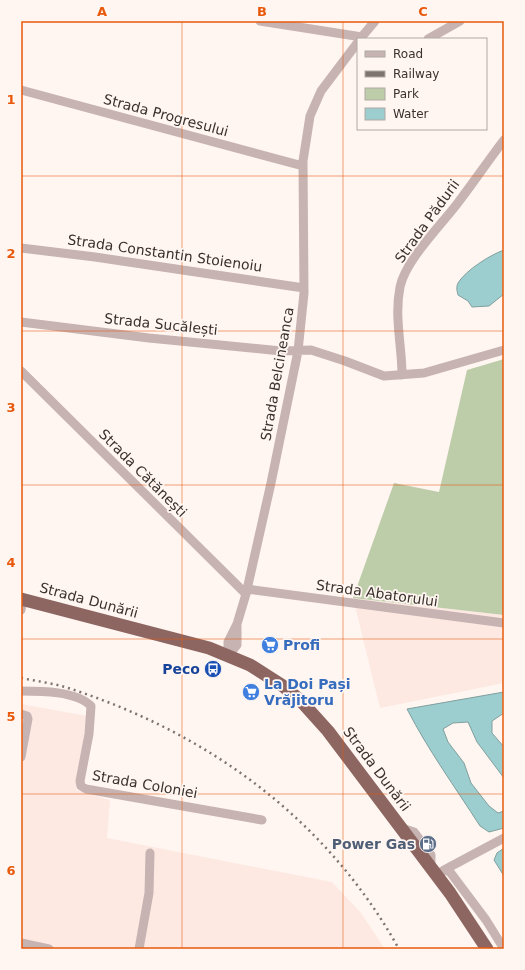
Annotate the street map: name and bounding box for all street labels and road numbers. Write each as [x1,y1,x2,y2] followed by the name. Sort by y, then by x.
[102,91,230,139] street label: Strada Progresului
[391,176,463,266] street label: Strada Pădurii
[67,231,263,275] street label: Strada Constantin Stoienoiu
[257,306,297,442] street label: Strada Belcineanca
[103,310,218,339] street label: Strada Sucălești
[95,426,190,521] street label: Strada Cătănești
[315,577,439,609] street label: Strada Abatorului
[38,579,140,621] street label: Strada Dunării
[340,724,414,814] street label: Strada Dunării
[91,767,199,801] street label: Strada Coloniei

